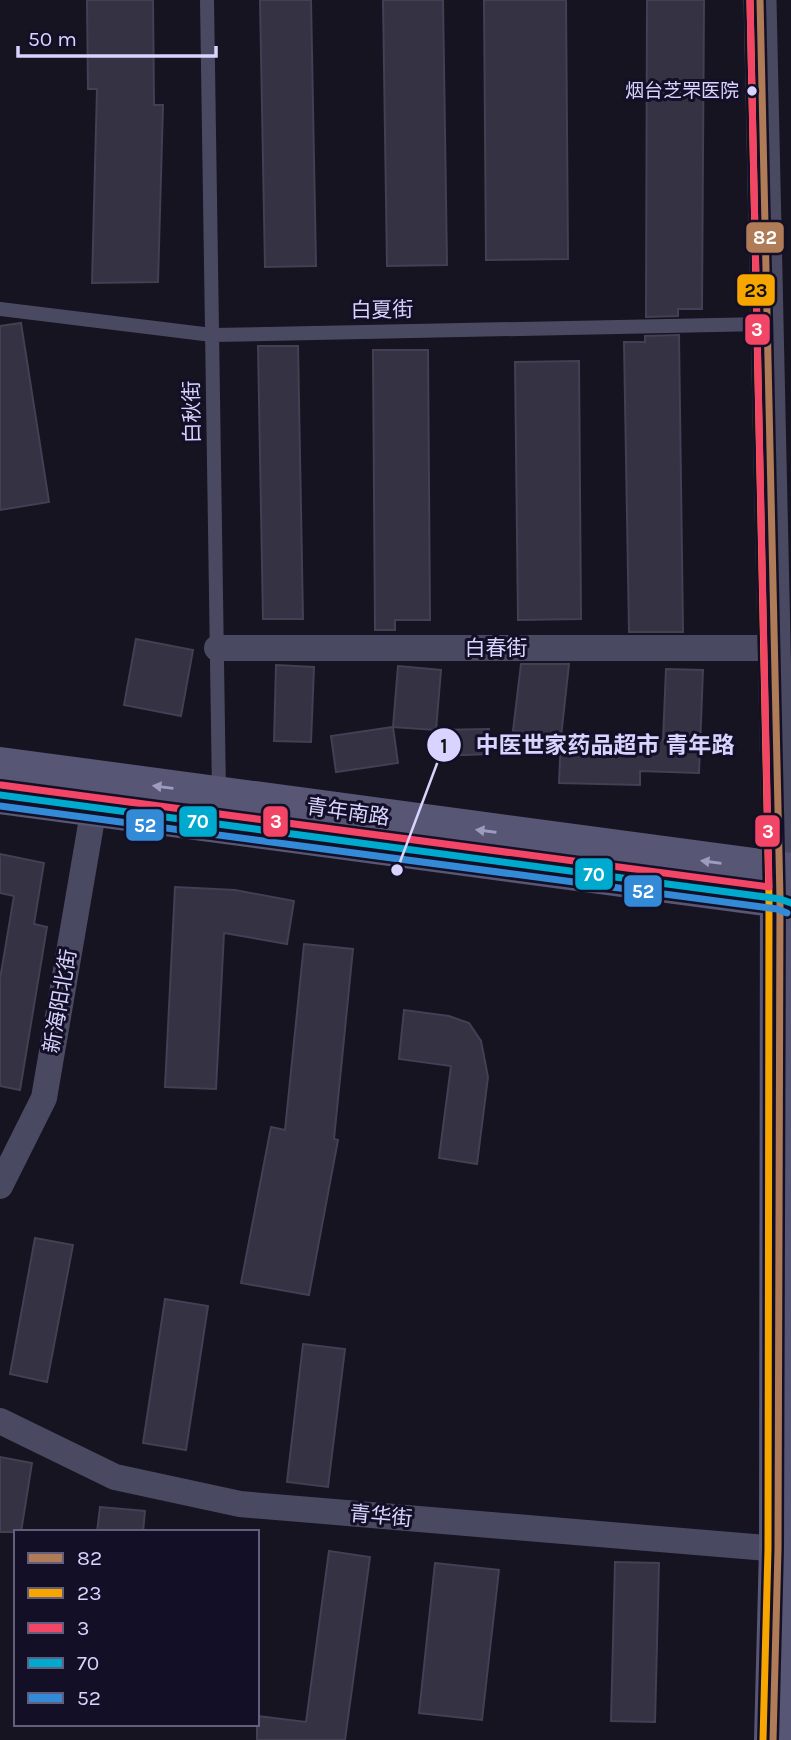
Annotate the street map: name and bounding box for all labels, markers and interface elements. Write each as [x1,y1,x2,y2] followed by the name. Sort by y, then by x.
[18,14,215,58] scale bar
[28,27,77,51] text: 50 m
[625,80,739,102] place label: 烟台芝罘医院
[745,84,759,98] marker: 烟台芝罘医院
[745,221,785,254] line badge: 82
[753,227,777,249] text: 82
[736,273,776,307] line badge: 23
[744,280,768,302] text: 23
[350,297,414,323] street label: 白夏街
[744,313,771,346] line badge: 3
[751,319,763,341] text: 3
[179,380,205,444] street label: 白秋街
[465,636,528,660] street label: 白春街
[427,723,749,767] callout: 中医世家药品超市 青年路
[476,732,734,759] text: 中医世家药品超市 青年路
[440,734,448,758] text: 1
[152,782,174,793] one-way arrow
[305,794,391,830] street label: 青年南路
[178,805,218,838] line badge: 70
[262,805,289,838] line badge: 3
[125,808,165,842] line badge: 52
[187,811,209,833] text: 70
[270,811,282,833] text: 3
[754,814,781,848] line badge: 3
[134,815,156,837] text: 52
[762,821,774,843] text: 3
[475,825,497,836] one-way arrow
[700,856,722,867] one-way arrow
[574,857,614,891] line badge: 70
[583,864,605,886] text: 70
[623,874,663,908] line badge: 52
[632,881,654,903] text: 52
[39,947,81,1055] street label: 新海阳北街
[349,1501,413,1531] street label: 青华街
[14,1530,259,1726] legend
[77,1546,102,1570] text: 82
[77,1581,102,1605] text: 23
[77,1616,89,1640] text: 3
[77,1651,99,1675] text: 70
[77,1686,101,1710] text: 52

